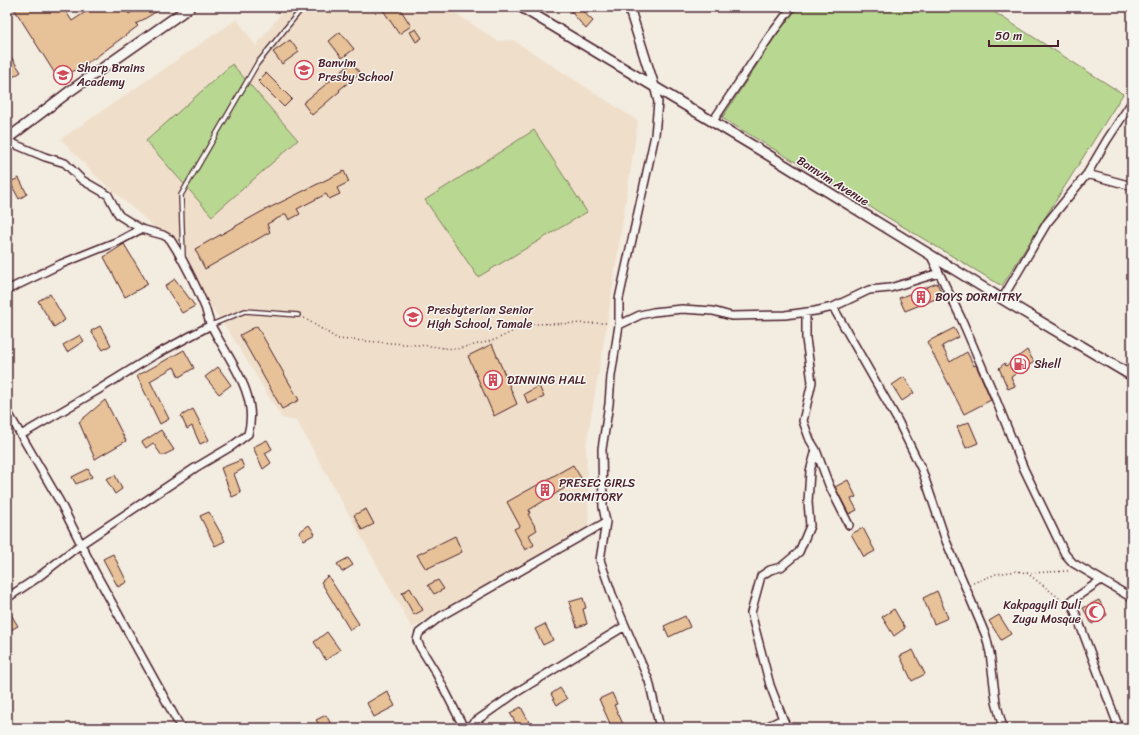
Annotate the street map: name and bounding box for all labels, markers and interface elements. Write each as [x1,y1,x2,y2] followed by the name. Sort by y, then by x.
[989,22,1058,48] scale bar
[995,25,1022,47] text: 50 m
[318,52,394,88] place label: Banvim Presby School
[76,57,145,93] place label: Sharp Brains Academy
[293,59,315,81] school or university icon: Banvim Presby School
[52,64,74,86] school or university icon: Sharp Brains Academy
[792,150,874,212] street label: Bamvim Avenue
[910,286,932,308] building icon: BOYS DORMITRY
[935,286,1022,308] place label: BOYS DORMITRY
[427,299,534,335] place label: Presbyterian Senior High School, Tamale
[402,306,424,328] school or university icon: Presbyterian Senior High School, Tamale
[1009,353,1031,375] fuel station icon: Shell
[1034,353,1061,375] place label: Shell
[482,369,504,391] building icon: DINNING HALL
[507,369,586,391] place label: DINNING HALL
[559,472,636,508] place label: PRESEC GIRLS DORMITORY
[534,479,556,501] building icon: PRESEC GIRLS DORMITORY
[1003,594,1082,630] place label: Kakpagyili Duli Zugu Mosque
[1084,601,1106,623] mosque icon: Kakpagyili Duli Zugu Mosque

